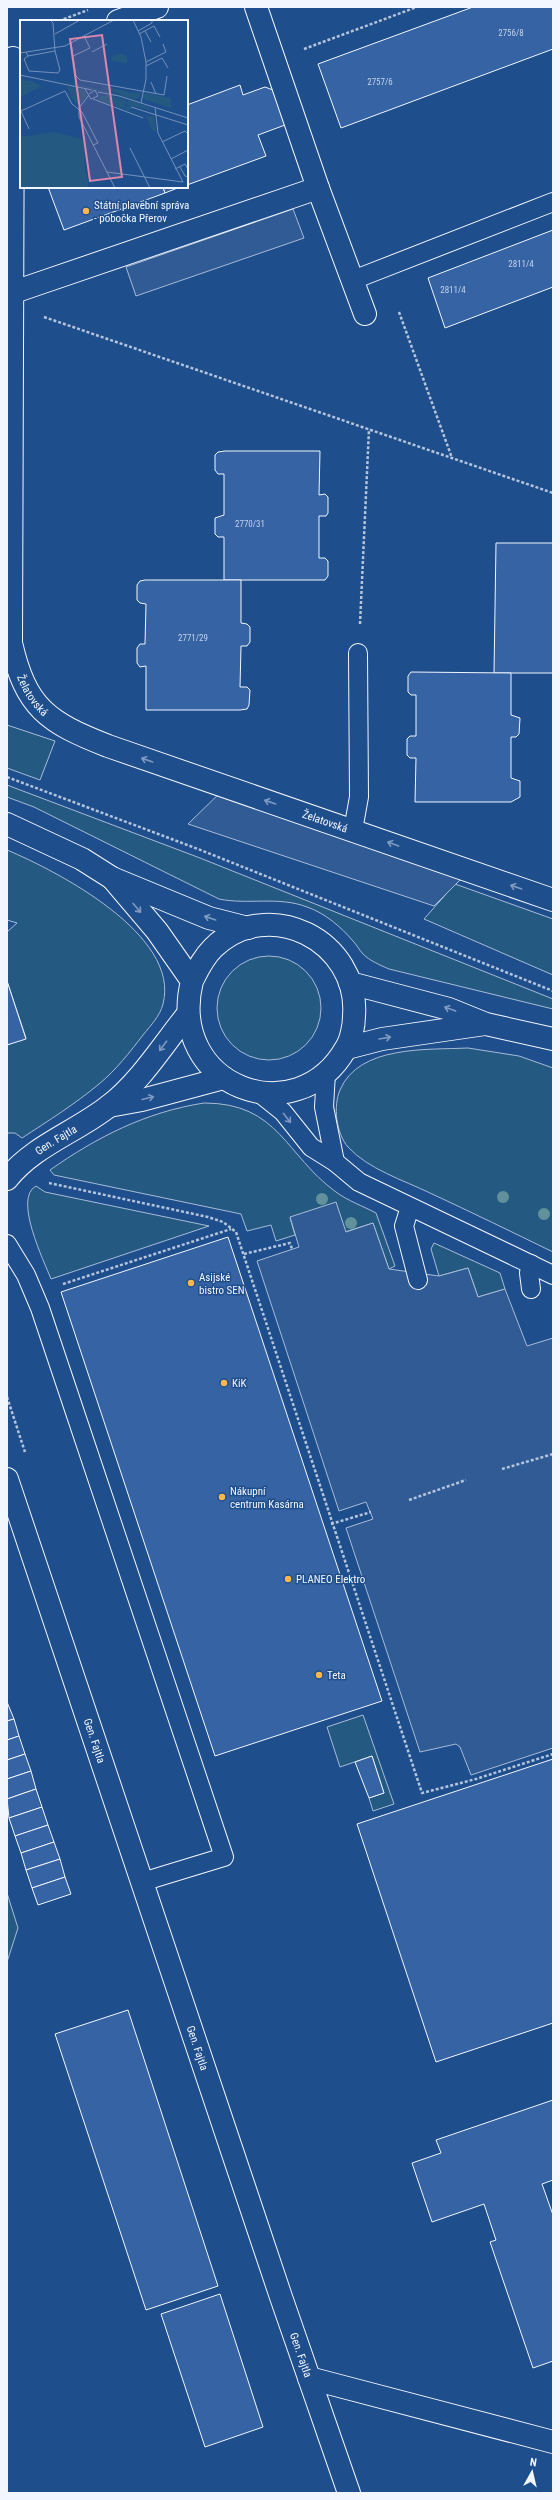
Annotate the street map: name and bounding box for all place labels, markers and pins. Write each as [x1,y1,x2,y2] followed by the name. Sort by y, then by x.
[94,199,189,225] place label: Státní plavební správa - pobočka Přerov
[81,206,91,216] marker: Státní plavební správa - pobočka Přerov
[199,1271,245,1297] place label: Asijské bistro SEN
[186,1278,196,1288] marker: Asijské bistro SEN
[232,1377,247,1390] place label: KiK
[219,1378,229,1388] marker: KiK
[230,1485,304,1511] place label: Nákupní centrum Kasárna
[217,1492,227,1502] marker: Nákupní centrum Kasárna
[296,1573,366,1586] place label: PLANEO Elektro
[283,1574,293,1584] marker: PLANEO Elektro
[327,1669,346,1682] place label: Teta
[314,1670,324,1680] marker: Teta

